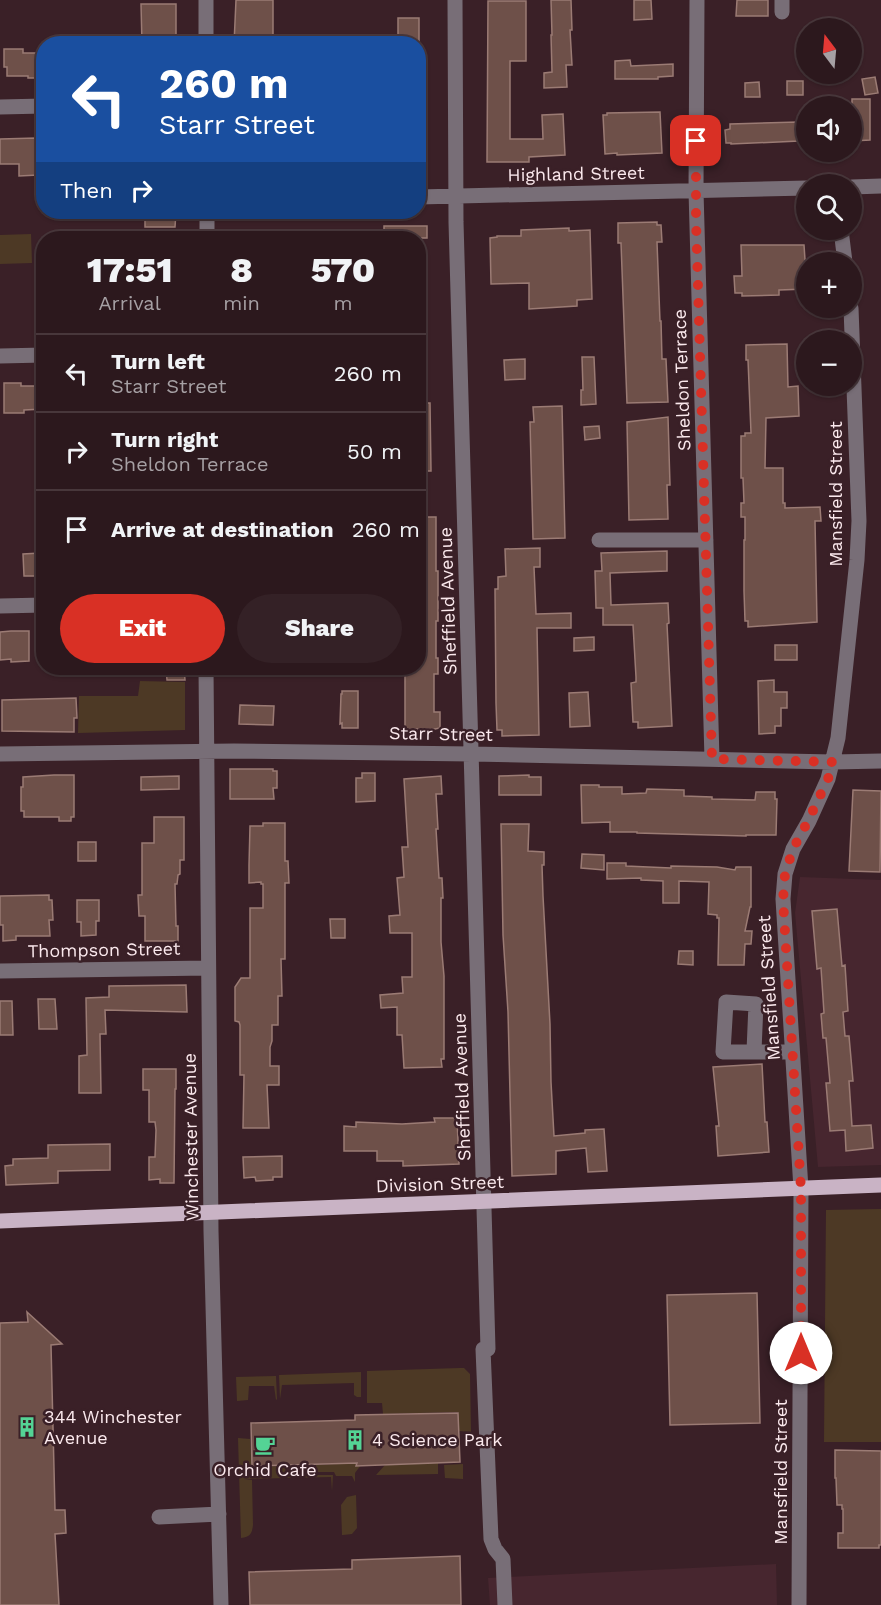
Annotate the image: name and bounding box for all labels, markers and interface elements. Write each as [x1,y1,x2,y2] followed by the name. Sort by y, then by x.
[796,18,862,84] north arrow
[796,18,862,396] map controls
[159,59,289,108] text: 260 m
[60,60,138,138] icon: left
[796,96,862,162] button: sound
[159,109,315,141] text: Starr Street
[670,115,721,166] pin
[679,124,712,157] icon: arrive
[507,162,645,185] street label: Highland Street
[125,174,158,207] icon: right
[796,174,862,240] button: search
[60,178,113,203] text: Then
[87,249,172,291] text: 17:51
[230,249,253,291] text: 8
[311,249,375,291] text: 570
[796,252,862,318] button: +
[98,291,161,315] text: Arrival
[223,291,260,315] text: min
[333,291,352,315] text: m
[669,309,694,451] street label: Sheldon Terrace
[796,330,862,396] button: −
[111,349,205,374] text: Turn left
[60,357,93,390] icon: left
[334,361,402,386] text: 260 m
[111,374,226,398] text: Starr Street
[825,421,846,567] street label: Mansfield Street
[111,427,218,452] text: Turn right
[60,435,93,468] icon: right
[347,439,402,464] text: 50 m
[111,452,269,476] text: Sheldon Terrace
[60,513,93,546] icon: arrive
[111,517,334,542] text: Arrive at destination
[352,517,420,542] text: 260 m
[434,527,461,675] street label: Sheffield Avenue
[60,594,225,663] button: Exit
[237,594,402,663] button: Share
[389,722,494,745] street label: Starr Street
[753,914,784,1061] street label: Mansfield Street
[27,938,181,961] street label: Thompson Street
[448,1013,475,1161] street label: Sheffield Avenue
[179,1053,202,1221] street label: Winchester Avenue
[375,1171,505,1196] street label: Division Street
[769,1321,833,1385] position arrow
[770,1399,791,1545] street label: Mansfield Street
[44,1406,182,1448] place label: 344 Winchester Avenue
[15,1415,39,1439] building icon: 344 Winchester Avenue
[343,1428,367,1452] building icon: 4 Science Park
[372,1429,502,1450] place label: 4 Science Park
[253,1433,277,1457] cafe icon: Orchid Cafe
[213,1459,317,1480] place label: Orchid Cafe

